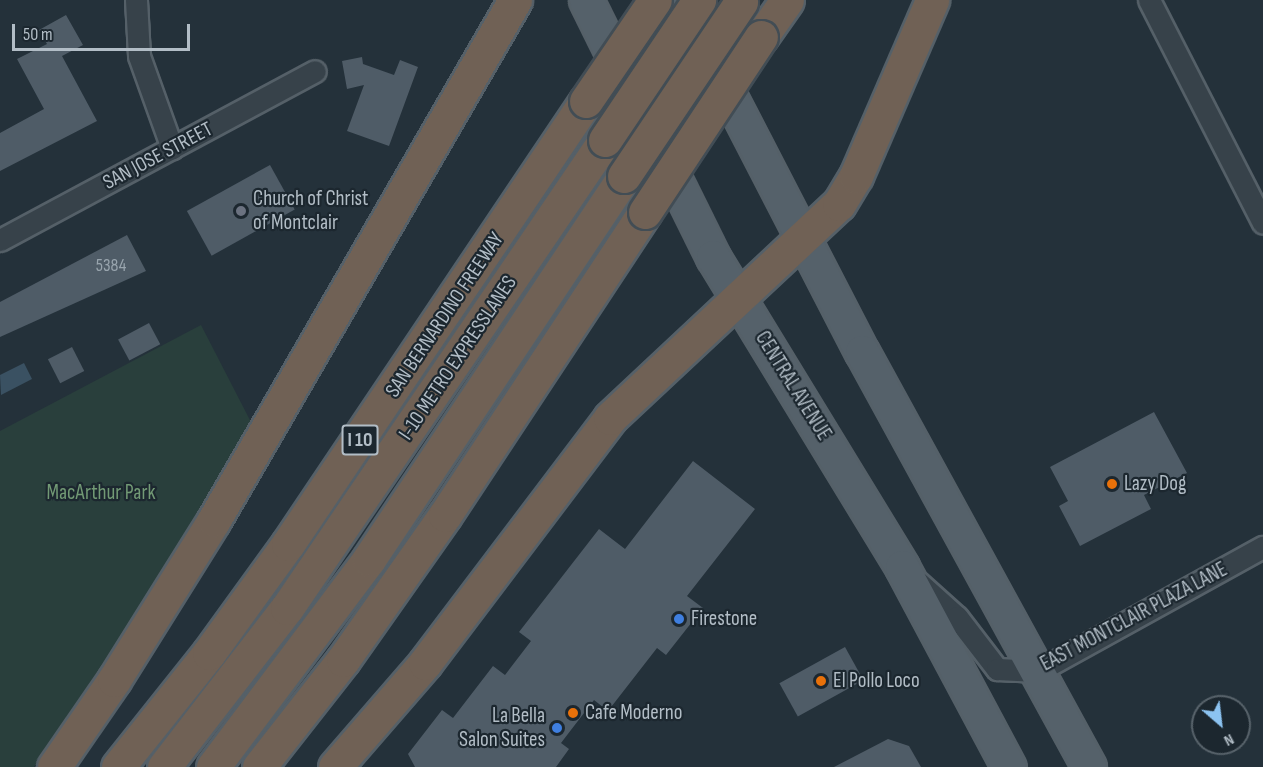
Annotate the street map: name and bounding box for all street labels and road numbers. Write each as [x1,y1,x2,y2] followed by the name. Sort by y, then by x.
[99,117,217,195] street label: SAN JOSE STREET
[380,228,510,402] street label: SAN BERNARDINO FREEWAY
[394,271,522,445] street label: I-10 METRO EXPRESSLANES
[749,327,837,445] street label: CENTRAL AVENUE
[340,423,380,457] road number: I 10
[1036,557,1232,677] street label: EAST MONTCLAIR PLAZA LANE

